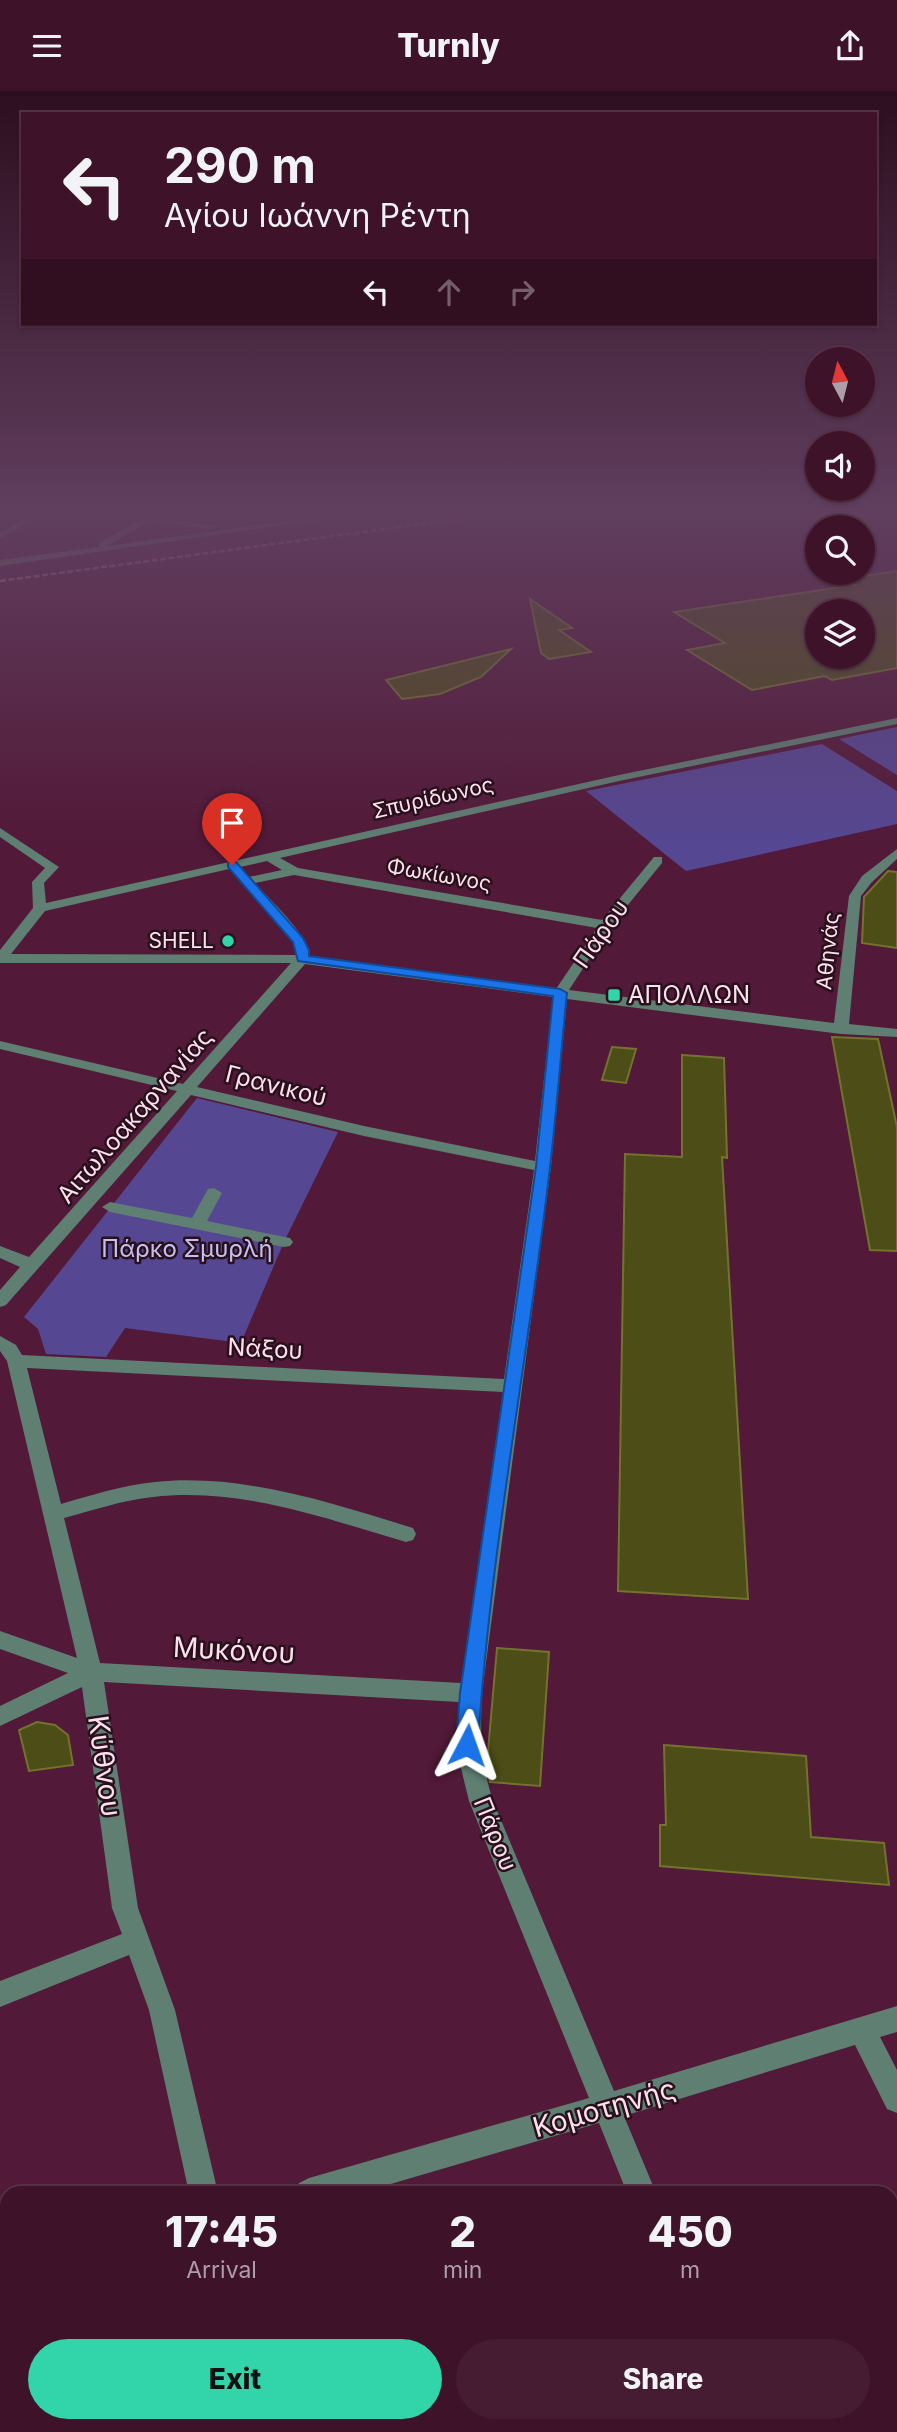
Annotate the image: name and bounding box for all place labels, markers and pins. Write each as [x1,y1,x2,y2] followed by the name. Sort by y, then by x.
[202,793,262,865] pin
[149,928,214,953] place label: SHELL
[220,933,236,949] marker: SHELL
[628,980,750,1009] place label: ΑΠΟΛΛΩΝ
[606,987,622,1003] marker: ΑΠΟΛΛΩΝ

